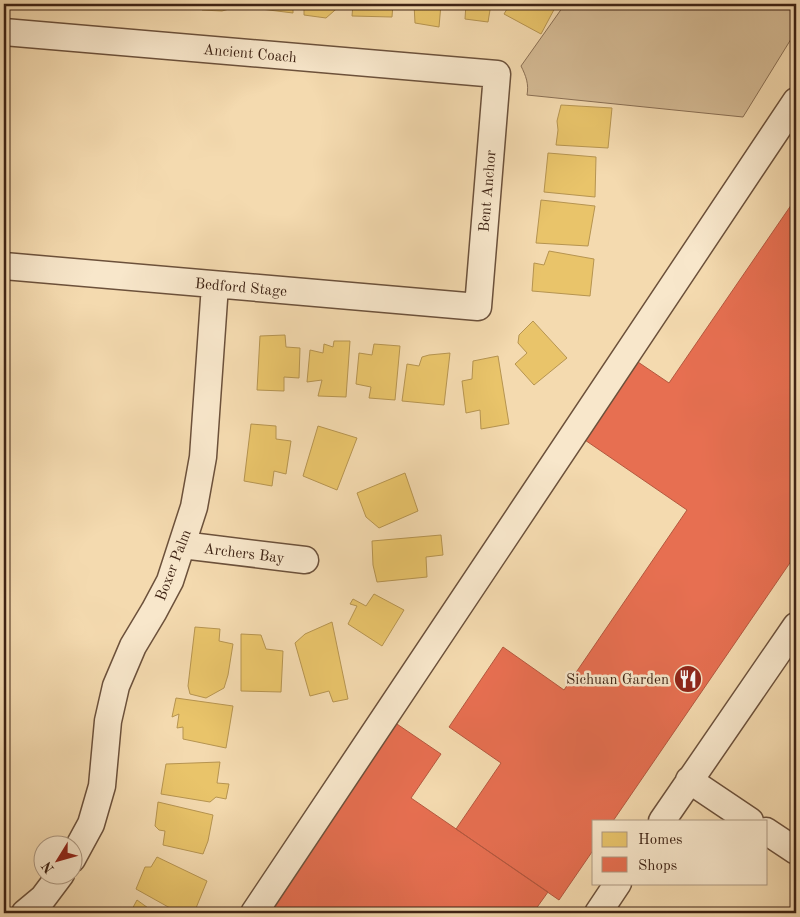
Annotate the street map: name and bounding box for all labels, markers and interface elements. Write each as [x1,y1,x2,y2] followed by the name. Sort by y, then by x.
[202,43,297,66] street label: Ancient Coach
[477,149,500,233] street label: Bent Anchor
[194,277,288,300] street label: Bedford Stage
[154,528,195,603] street label: Boxer Palm
[202,542,285,567] street label: Archers Bay
[673,664,703,694] restaurant icon: Sichuan Garden
[566,673,669,688] place label: Sichuan Garden
[592,820,768,884] legend
[638,833,683,848] text: Homes
[32,834,82,884] north arrow
[39,858,57,876] text: N
[638,859,677,874] text: Shops

